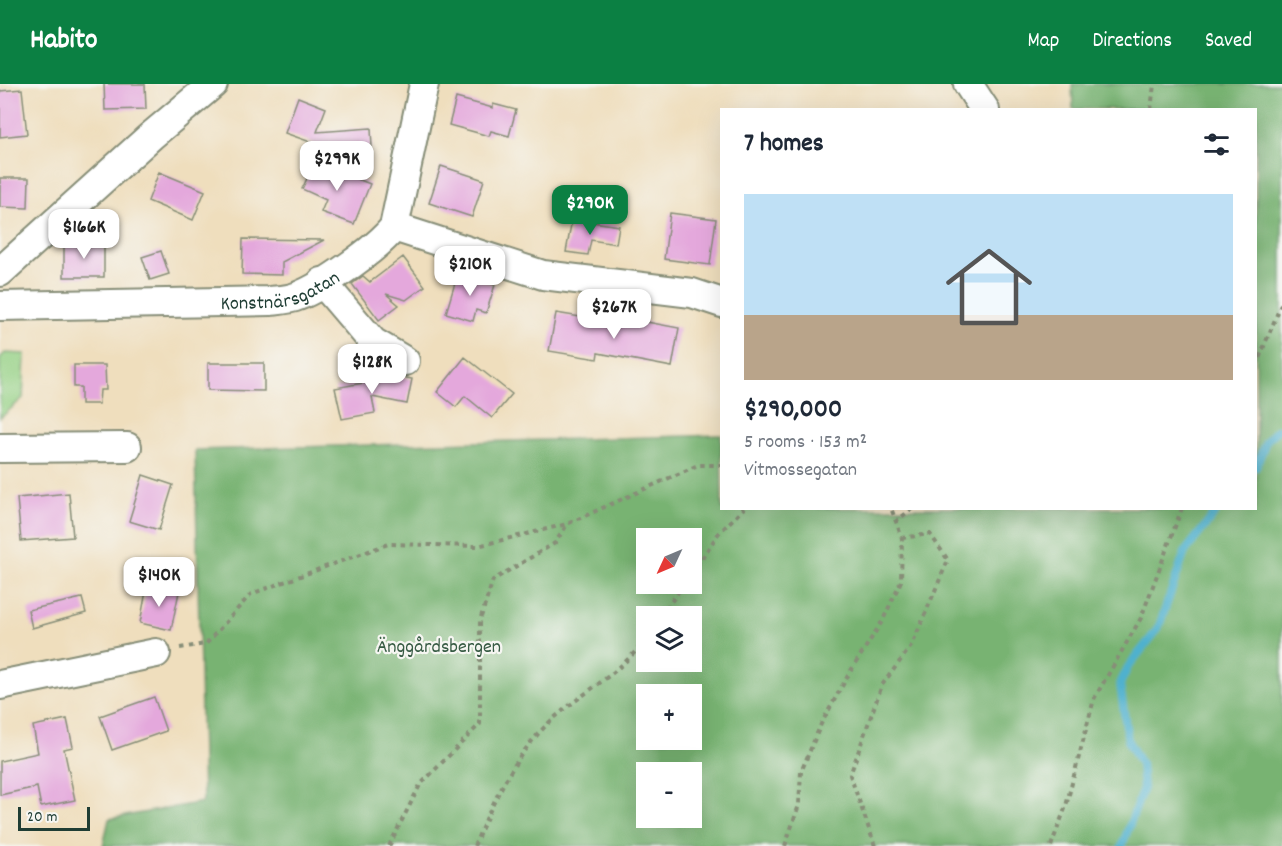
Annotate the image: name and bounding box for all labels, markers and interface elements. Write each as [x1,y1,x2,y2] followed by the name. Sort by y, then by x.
[30,22,98,62] text: Habito
[1028,27,1059,57] text: Map
[1092,27,1172,57] text: Directions
[1205,27,1252,57] text: Saved
[744,126,824,163] text: 7 homes
[1200,128,1233,161] icon: filters
[295,141,379,192] pin: $299K
[314,146,360,174] text: $299K
[548,185,632,236] pin: $290K
[566,190,614,218] text: $290K
[42,209,126,260] pin: $166K
[62,214,106,242] text: $166K
[935,233,1043,341] icon: home
[428,246,512,297] pin: $210K
[448,251,492,279] text: $210K
[221,265,346,319] street label: Konstnärsgatan
[572,289,656,340] pin: $267K
[591,294,637,322] text: $267K
[330,344,414,395] pin: $128K
[352,349,392,377] text: $128K
[744,392,842,429] text: $290,000
[744,429,867,457] text: 5 rooms · 153 m²
[744,457,857,485] text: Vitmossegatan
[636,528,702,594] north arrow
[636,528,702,828] map controls
[117,557,201,608] pin: $140K
[138,562,180,590] text: $140K
[636,606,702,672] button: layers
[377,634,501,662] park label: Änggårdsbergen
[636,684,702,750] button: +
[636,762,702,828] button: −
[18,804,90,832] scale bar
[27,806,57,829] text: 20 m

